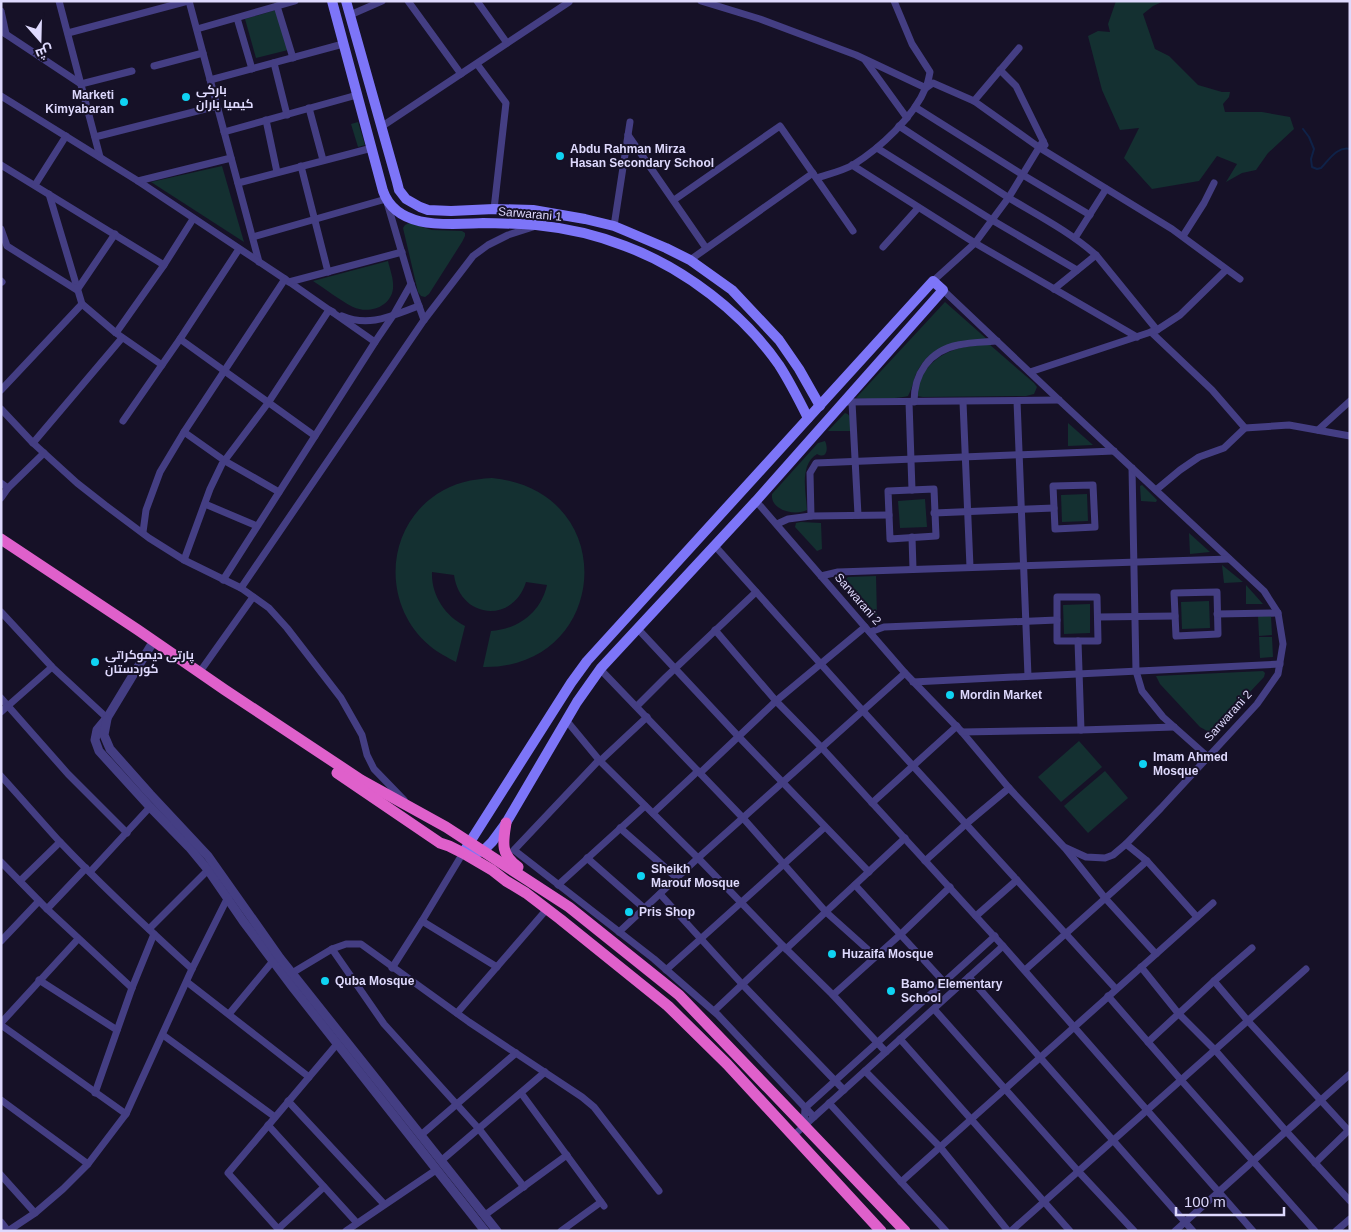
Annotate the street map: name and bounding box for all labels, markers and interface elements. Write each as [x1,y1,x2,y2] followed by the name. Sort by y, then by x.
[15,15,65,65] north arrow
[33,41,56,63] text: ش
[196,83,254,112] place label: باركى كيميا باران
[45,88,114,116] place label: Marketi Kimyabaran
[180,91,192,103] marker: باركى كيميا باران
[118,96,130,108] marker: Marketi Kimyabaran
[570,142,714,170] place label: Abdu Rahman Mirza Hasan Secondary School
[554,150,566,162] marker: Abdu Rahman Mirza Hasan Secondary School
[497,204,563,224] street label: Sarwarani 1
[832,570,885,628] street label: Sarwarani 2
[105,648,195,677] place label: پارتی دیموکراتی کوردستان
[89,656,101,668] marker: پارتی دیموکراتی کوردستان
[1201,687,1255,744] street label: Sarwarani 2
[960,688,1042,702] place label: Mordin Market
[944,689,956,701] marker: Mordin Market
[1153,750,1228,778] place label: Imam Ahmed Mosque
[1137,758,1149,770] marker: Imam Ahmed Mosque
[651,862,740,890] place label: Sheikh Marouf Mosque
[635,870,647,882] marker: Sheikh Marouf Mosque
[639,905,695,919] place label: Pris Shop
[623,906,635,918] marker: Pris Shop
[842,947,934,961] place label: Huzaifa Mosque
[826,948,838,960] marker: Huzaifa Mosque
[335,974,415,988] place label: Quba Mosque
[319,975,331,987] marker: Quba Mosque
[901,977,1003,1005] place label: Bamo Elementary School
[885,985,897,997] marker: Bamo Elementary School
[1176,1184,1284,1216] scale bar
[1184,1193,1226,1210] text: 100 m

